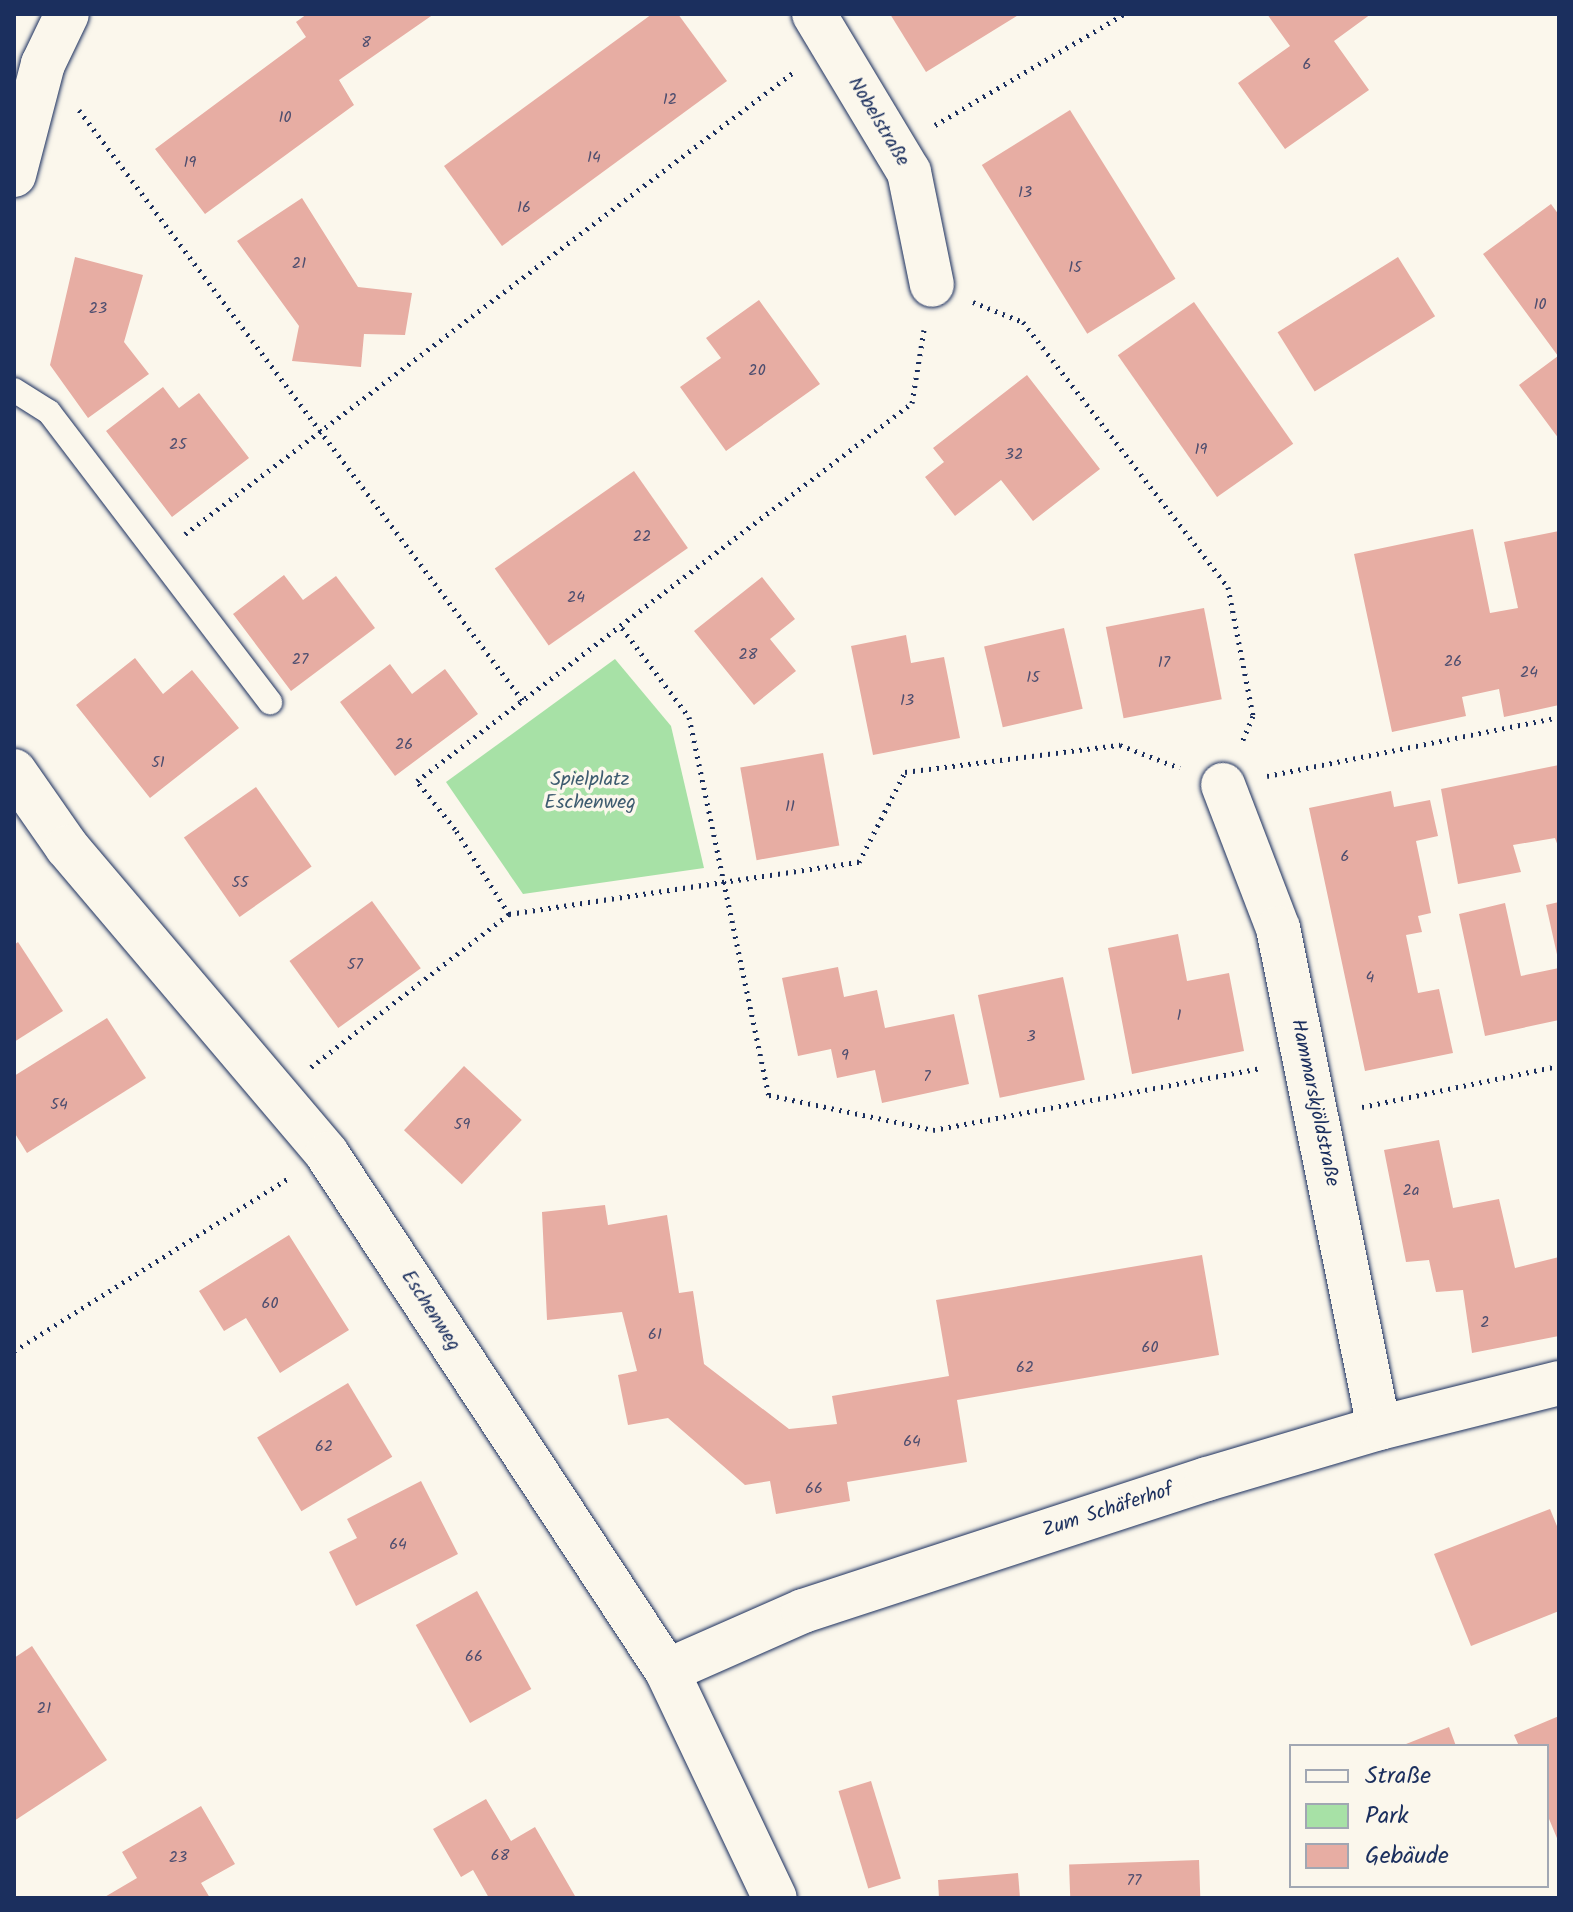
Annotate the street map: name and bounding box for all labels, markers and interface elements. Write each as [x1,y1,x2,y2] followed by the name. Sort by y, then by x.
[361,33,371,53] house number: 8
[1303,55,1311,75] house number: 6
[842,73,914,171] street label: Nobelstraße
[663,90,677,110] house number: 12
[278,108,292,128] house number: 10
[587,148,601,168] house number: 14
[184,153,196,173] house number: 19
[1018,183,1032,203] house number: 13
[517,198,531,218] house number: 16
[292,254,306,274] house number: 21
[1068,258,1082,278] house number: 15
[1533,295,1547,315] house number: 10
[89,299,107,319] house number: 23
[748,361,766,381] house number: 20
[169,435,187,455] house number: 25
[1195,440,1207,460] house number: 19
[1005,445,1023,465] house number: 32
[633,527,651,547] house number: 22
[567,588,585,608] house number: 24
[739,645,757,665] house number: 28
[292,650,308,670] house number: 27
[1444,652,1462,672] house number: 26
[1158,653,1170,673] house number: 17
[1520,663,1538,683] house number: 24
[1026,668,1040,688] house number: 15
[900,691,914,711] house number: 13
[395,735,413,755] house number: 26
[151,753,165,773] house number: 51
[544,768,636,815] park label: Spielplatz Eschenweg
[785,797,795,817] house number: 11
[1341,847,1349,867] house number: 6
[231,873,249,893] house number: 55
[347,955,363,975] house number: 57
[1366,968,1374,988] house number: 4
[1176,1006,1182,1026] house number: 1
[1285,1017,1343,1189] street label: Hammarskjöldstraße
[1026,1027,1036,1047] house number: 3
[841,1046,849,1066] house number: 9
[923,1067,931,1087] house number: 7
[50,1095,68,1115] house number: 54
[454,1115,470,1135] house number: 59
[1403,1181,1419,1201] house number: 2a
[395,1266,465,1356] street label: Eschenweg
[262,1294,278,1314] house number: 60
[1480,1313,1490,1333] house number: 2
[648,1325,662,1345] house number: 61
[1142,1338,1158,1358] house number: 60
[1016,1358,1034,1378] house number: 62
[903,1432,921,1452] house number: 64
[315,1437,333,1457] house number: 62
[805,1479,823,1499] house number: 66
[1040,1479,1176,1543] street label: Zum Schäferhof
[389,1535,407,1555] house number: 64
[465,1647,483,1667] house number: 66
[37,1699,51,1719] house number: 21
[1289,1744,1549,1888] legend
[1365,1757,1431,1796] text: Straße
[1365,1797,1409,1836] text: Park
[1365,1837,1449,1876] text: Gebäude
[491,1846,509,1866] house number: 68
[169,1848,187,1868] house number: 23
[1127,1871,1141,1891] house number: 77

